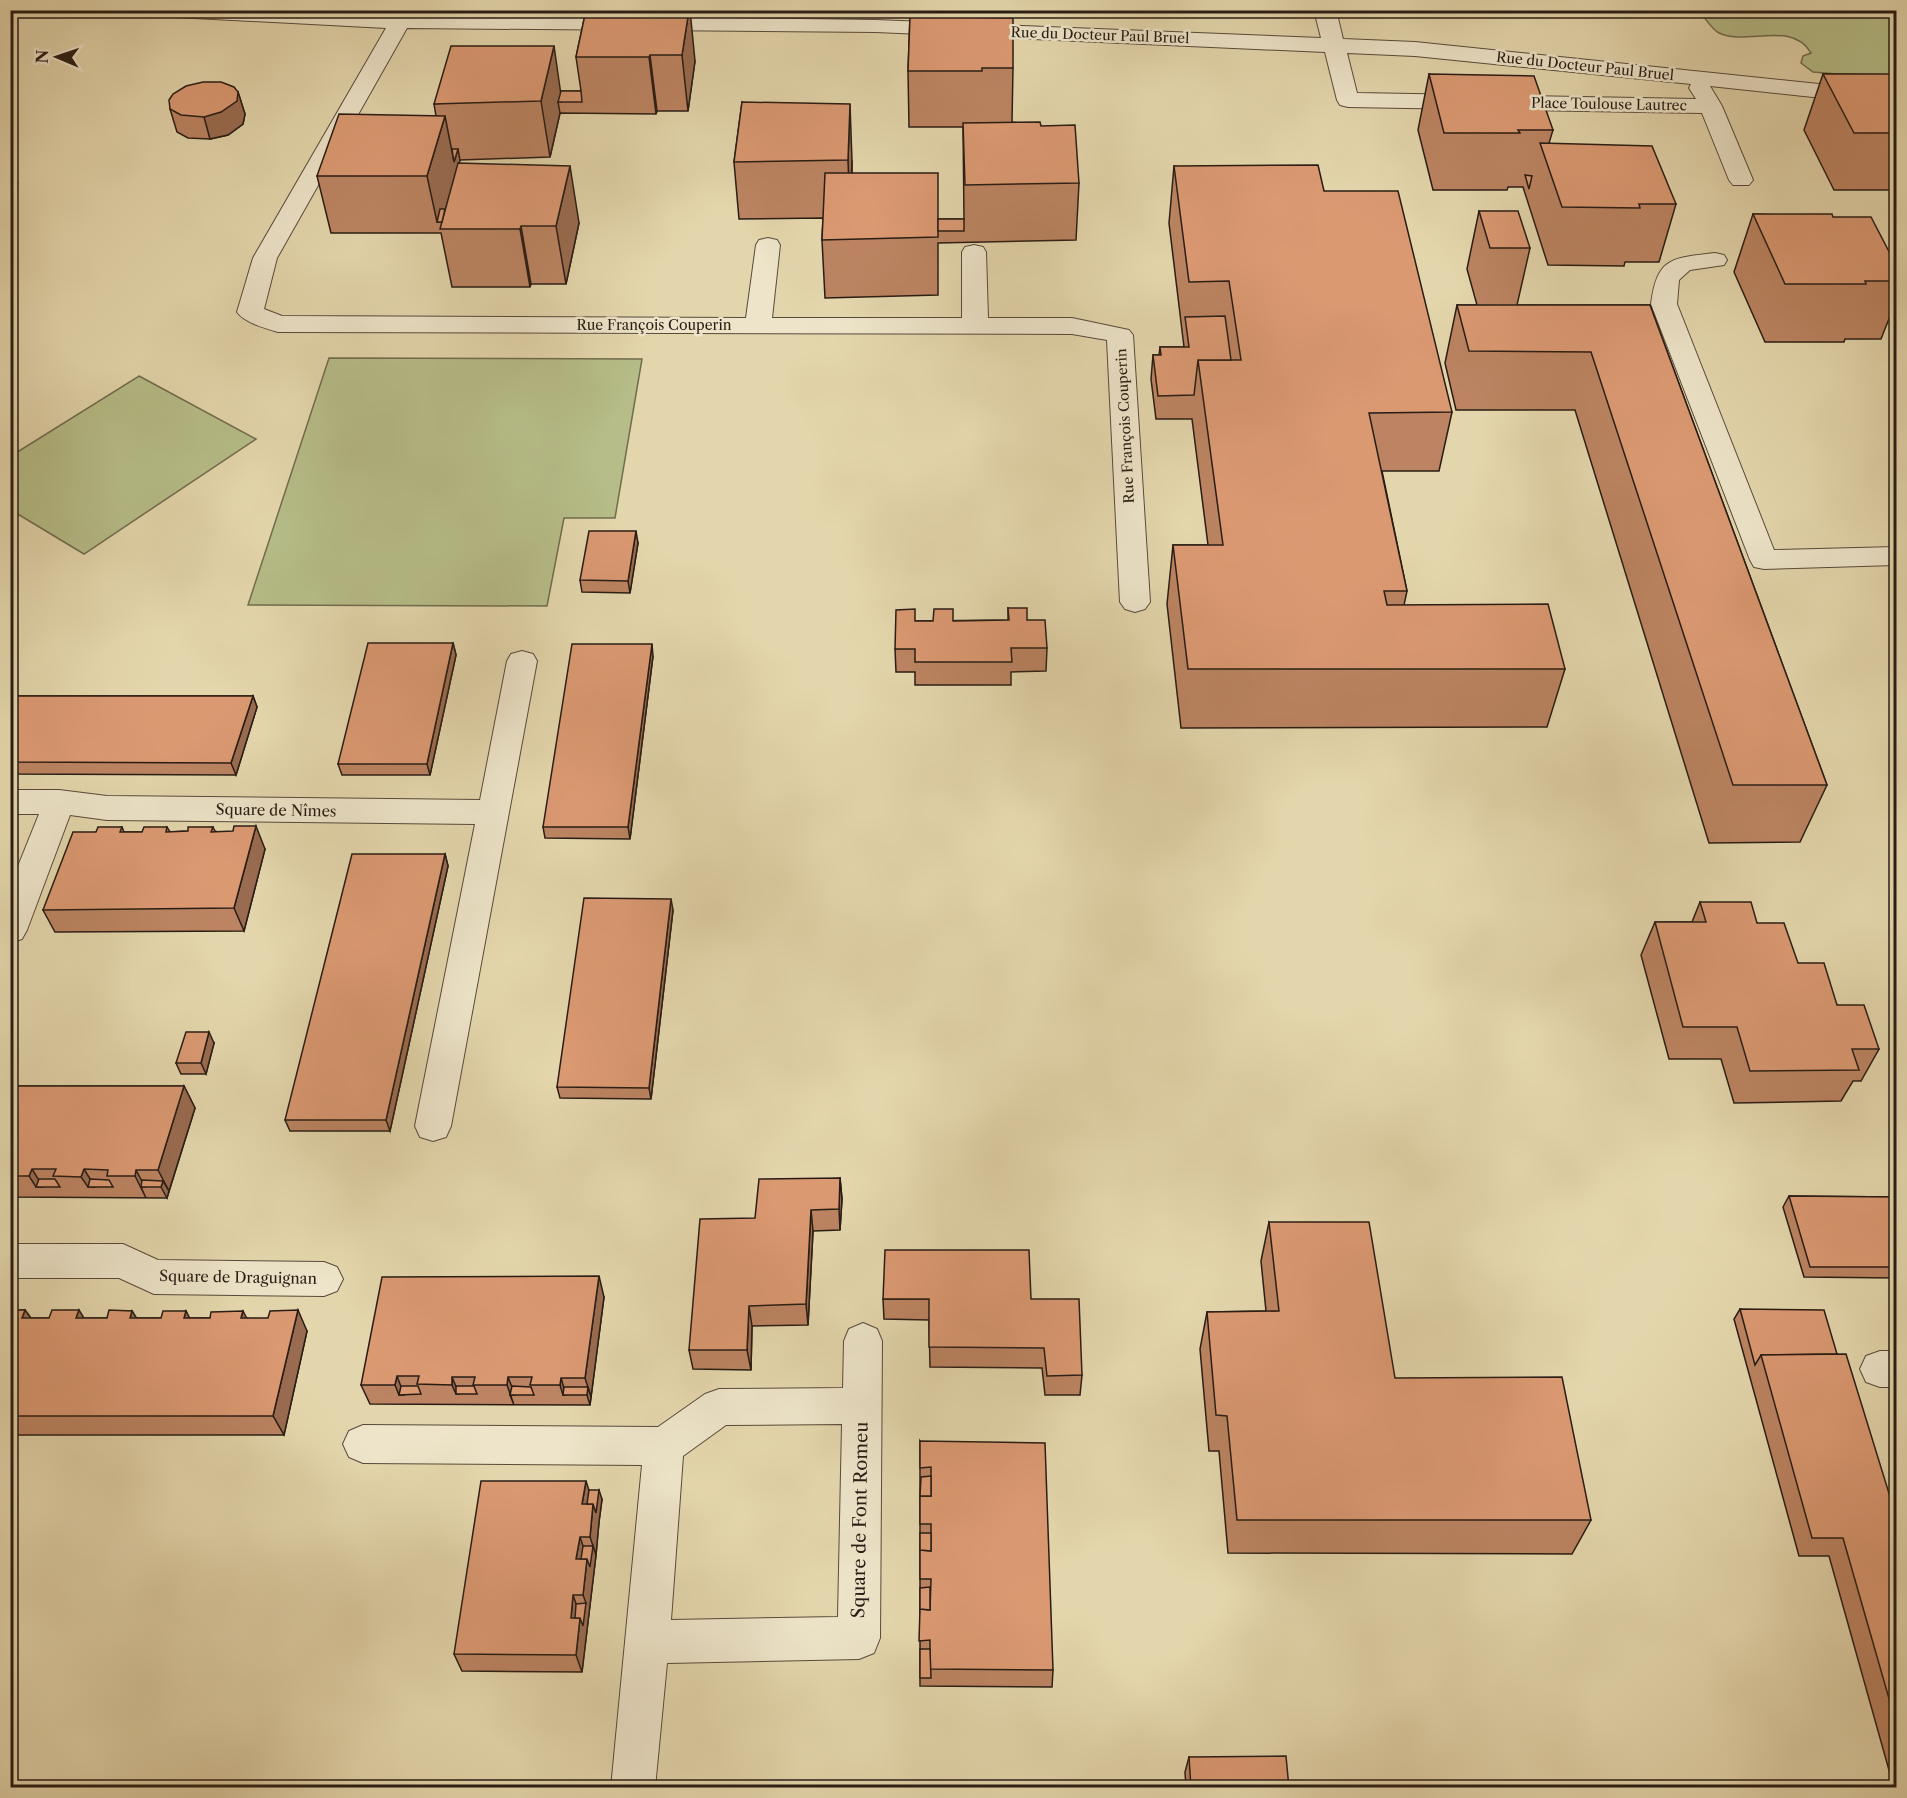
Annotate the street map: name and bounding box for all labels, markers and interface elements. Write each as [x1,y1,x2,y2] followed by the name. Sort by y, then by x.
[1010,23,1190,47] street label: Rue du Docteur Paul Bruel
[27,27,87,87] north arrow
[1495,48,1675,84] street label: Rue du Docteur Paul Bruel
[32,49,52,64] text: N
[1531,94,1687,114] street label: Place Toulouse Lautrec
[576,316,732,334] street label: Rue François Couperin
[1112,348,1138,504] street label: Rue François Couperin
[215,799,337,821] street label: Square de Nîmes
[159,1266,318,1288] street label: Square de Draguignan
[847,1421,873,1619] street label: Square de Font Romeu

